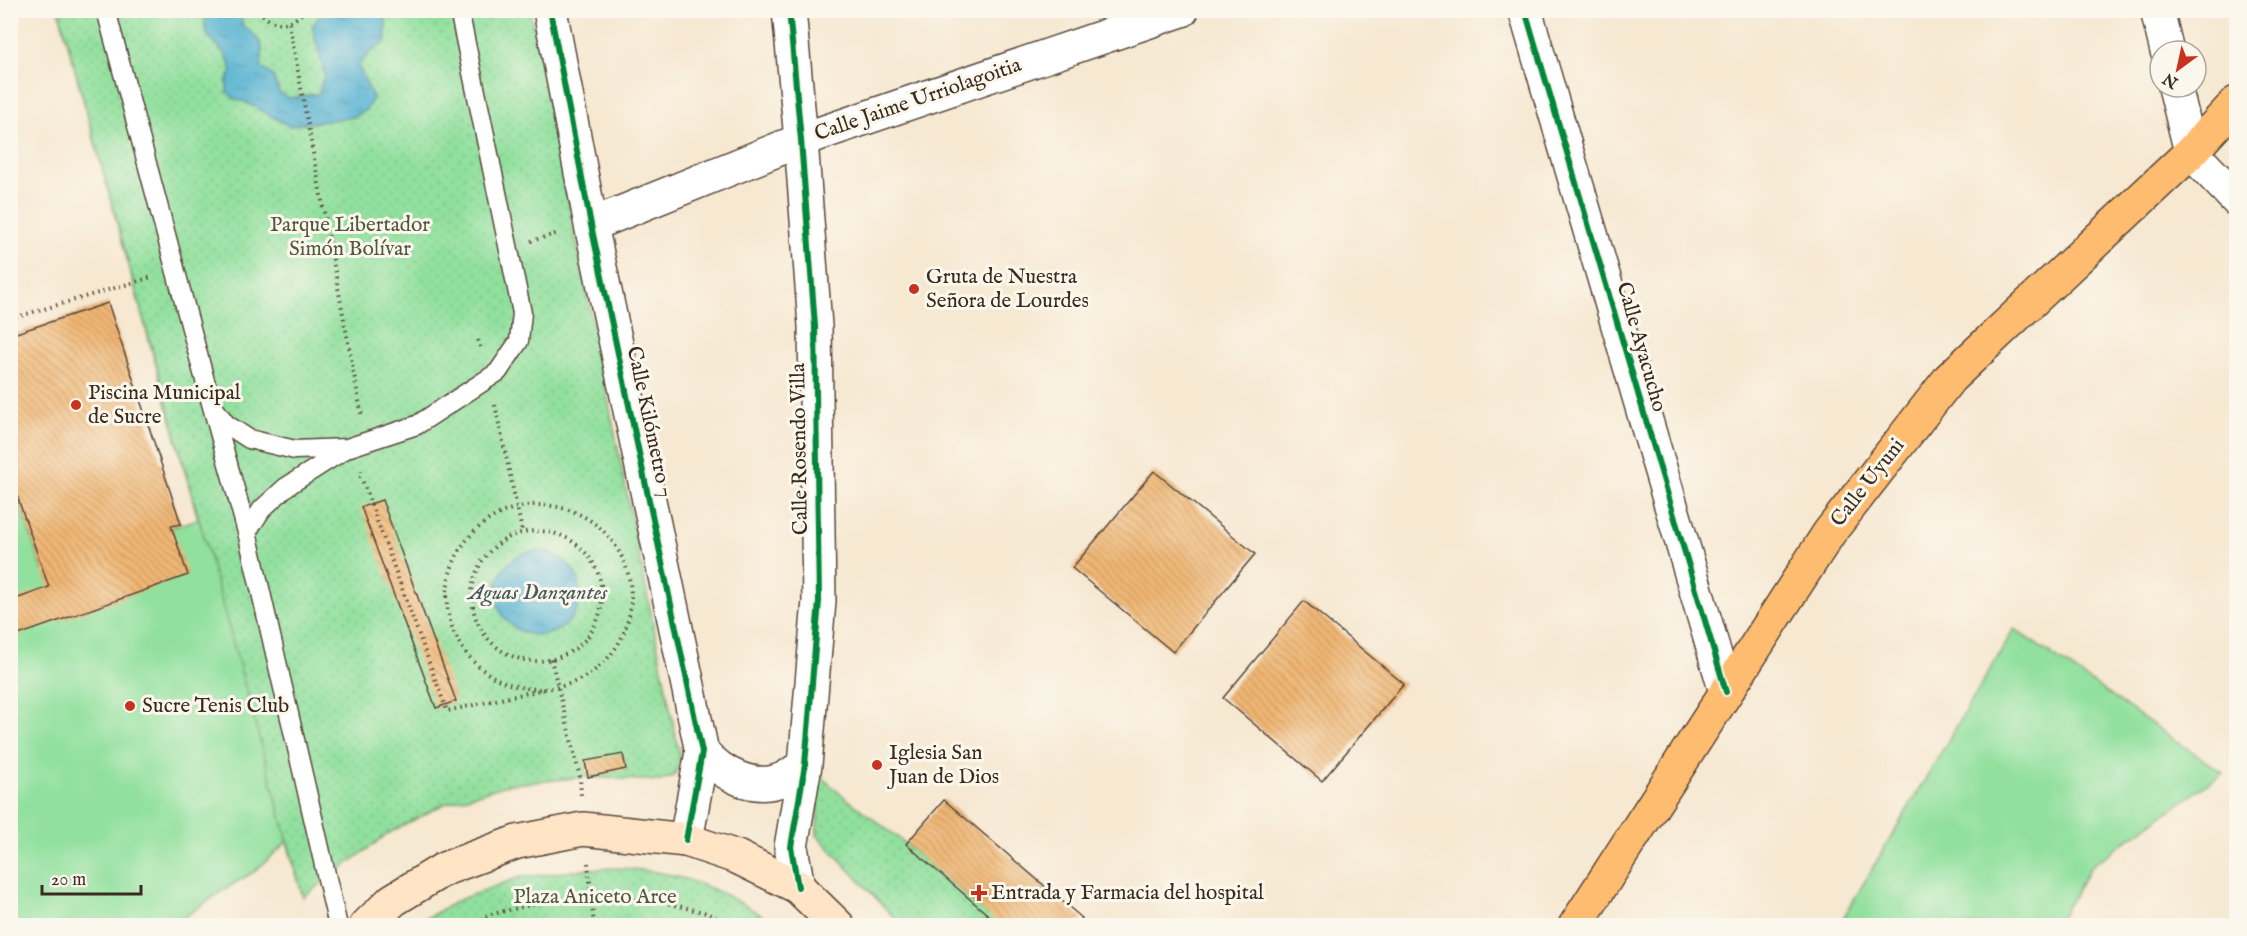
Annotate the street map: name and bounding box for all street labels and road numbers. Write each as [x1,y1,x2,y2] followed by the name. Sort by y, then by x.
[811,52,1026,148] street label: Calle Jaime Urriolagoitia
[1610,279,1672,415] street label: Calle Ayacucho
[620,344,678,500] street label: Calle Kilómetro 7
[785,362,815,535] street label: Calle Rosendo Villa
[1825,433,1911,533] street label: Calle Uyuni

